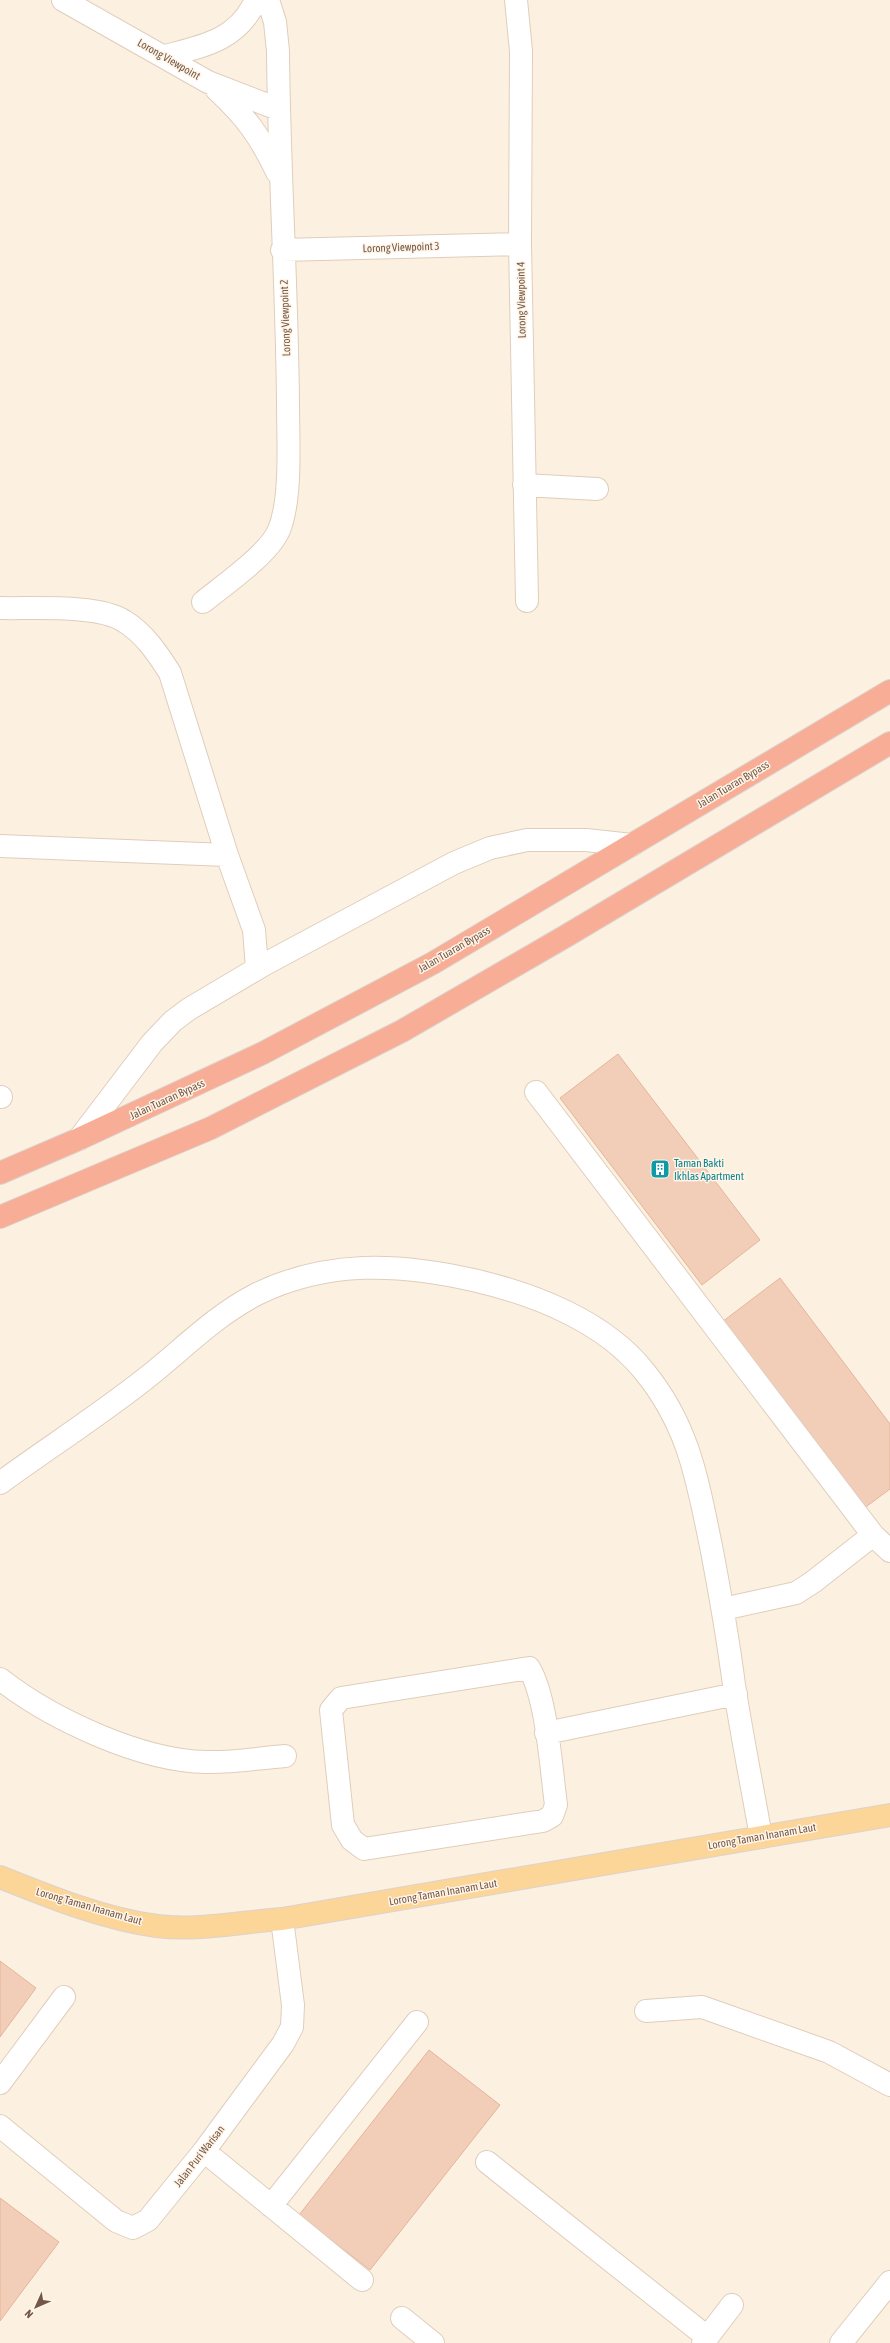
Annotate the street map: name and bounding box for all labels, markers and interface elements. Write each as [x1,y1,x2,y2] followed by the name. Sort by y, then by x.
[136,36,202,82] street label: Lorong Viewpoint
[362,240,440,254] street label: Lorong Viewpoint 3
[514,261,528,339] street label: Lorong Viewpoint 4
[278,279,292,357] street label: Lorong Viewpoint 2
[695,758,771,810] street label: Jalan Tuaran Bypass
[416,923,492,974] street label: Jalan Tuaran Bypass
[128,1076,206,1122] street label: Jalan Tuaran Bypass
[674,1157,744,1182] place label: Taman Bakti Ikhlas Apartment
[649,1158,671,1180] building icon: Taman Bakti Ikhlas Apartment
[707,1821,817,1851] street label: Lorong Taman Inanam Laut
[388,1877,498,1907] street label: Lorong Taman Inanam Laut
[35,1885,143,1927] street label: Lorong Taman Inanam Laut
[171,2123,227,2189] street label: Jalan Puri Warisan
[16,2287,56,2327] north arrow
[22,2308,35,2321] text: N

